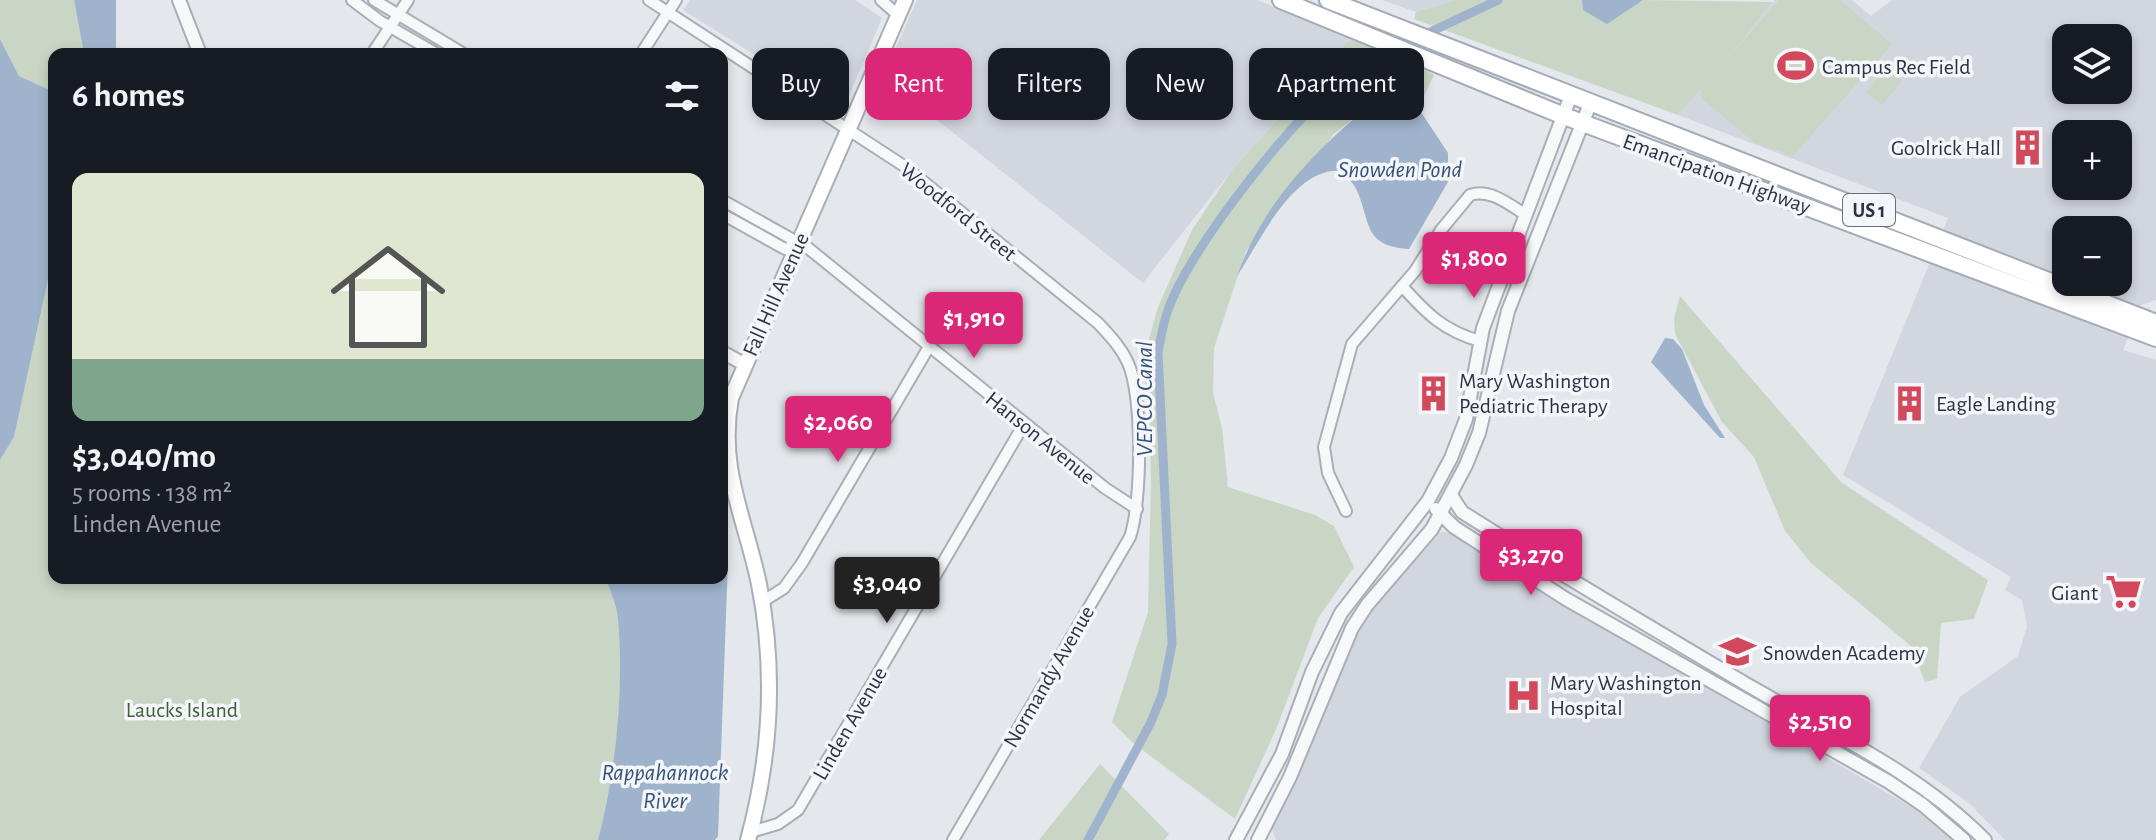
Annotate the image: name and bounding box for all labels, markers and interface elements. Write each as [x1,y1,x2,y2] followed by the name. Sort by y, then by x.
[2052,24,2132,296] map controls
[2052,24,2132,104] button: layers
[1777,47,1815,85] sports icon: Campus Rec Field
[752,48,849,120] chip: Buy
[865,48,972,120] chip: Rent
[988,48,1110,120] chip: Filters
[1126,48,1233,120] chip: New
[1249,48,1424,120] chip: Apartment
[1822,56,1971,78] place label: Campus Rec Field
[660,74,704,118] icon: filters
[72,79,185,113] text: 6 homes
[2052,120,2132,200] button: +
[2008,128,2046,166] building icon: Goolrick Hall
[1620,130,1814,218] street label: Emancipation Highway
[1891,137,2001,159] place label: Goolrick Hall
[896,158,1021,265] street label: Woodford Street
[1338,158,1463,182] water label: Snowden Pond
[1843,194,1895,226] road number: US 1
[2052,216,2132,296] button: −
[316,225,460,369] icon: home
[739,229,813,359] street label: Fall Hill Avenue
[1409,232,1539,300] pin: $1,800
[1441,245,1507,271] text: $1,800
[909,292,1039,360] pin: $1,910
[943,305,1005,331] text: $1,910
[1133,341,1157,457] water label: VEPCO Canal
[1459,370,1611,417] place label: Mary Washington Pediatric Therapy
[1414,374,1452,412] building icon: Mary Washington Pediatric Therapy
[1891,384,1929,422] building icon: Eagle Landing
[981,387,1099,488] street label: Hanson Avenue
[1936,393,2056,415] place label: Eagle Landing
[773,396,903,464] pin: $2,060
[803,409,873,435] text: $2,060
[72,440,216,474] text: $3,040/mo
[72,480,232,506] text: 5 rooms · 138 m²
[72,511,221,537] text: Linden Avenue
[1466,529,1596,597] pin: $3,270
[1498,542,1564,568] text: $3,270
[822,557,952,625] pin: $3,040
[852,570,922,596] text: $3,040
[2105,573,2143,611] supermarket icon: Giant
[2051,582,2098,604] place label: Giant
[999,602,1098,751] street label: Normandy Avenue
[1718,633,1756,671] school or university icon: Snowden Academy
[1763,642,1925,664] place label: Snowden Academy
[809,663,891,784] street label: Linden Avenue
[1550,672,1702,719] place label: Mary Washington Hospital
[1505,676,1543,714] hospital icon: Mary Washington Hospital
[1755,695,1885,763] pin: $2,510
[126,699,238,721] park label: Laucks Island
[1788,708,1852,734] text: $2,510
[601,761,729,813] water label: Rappahannock River

